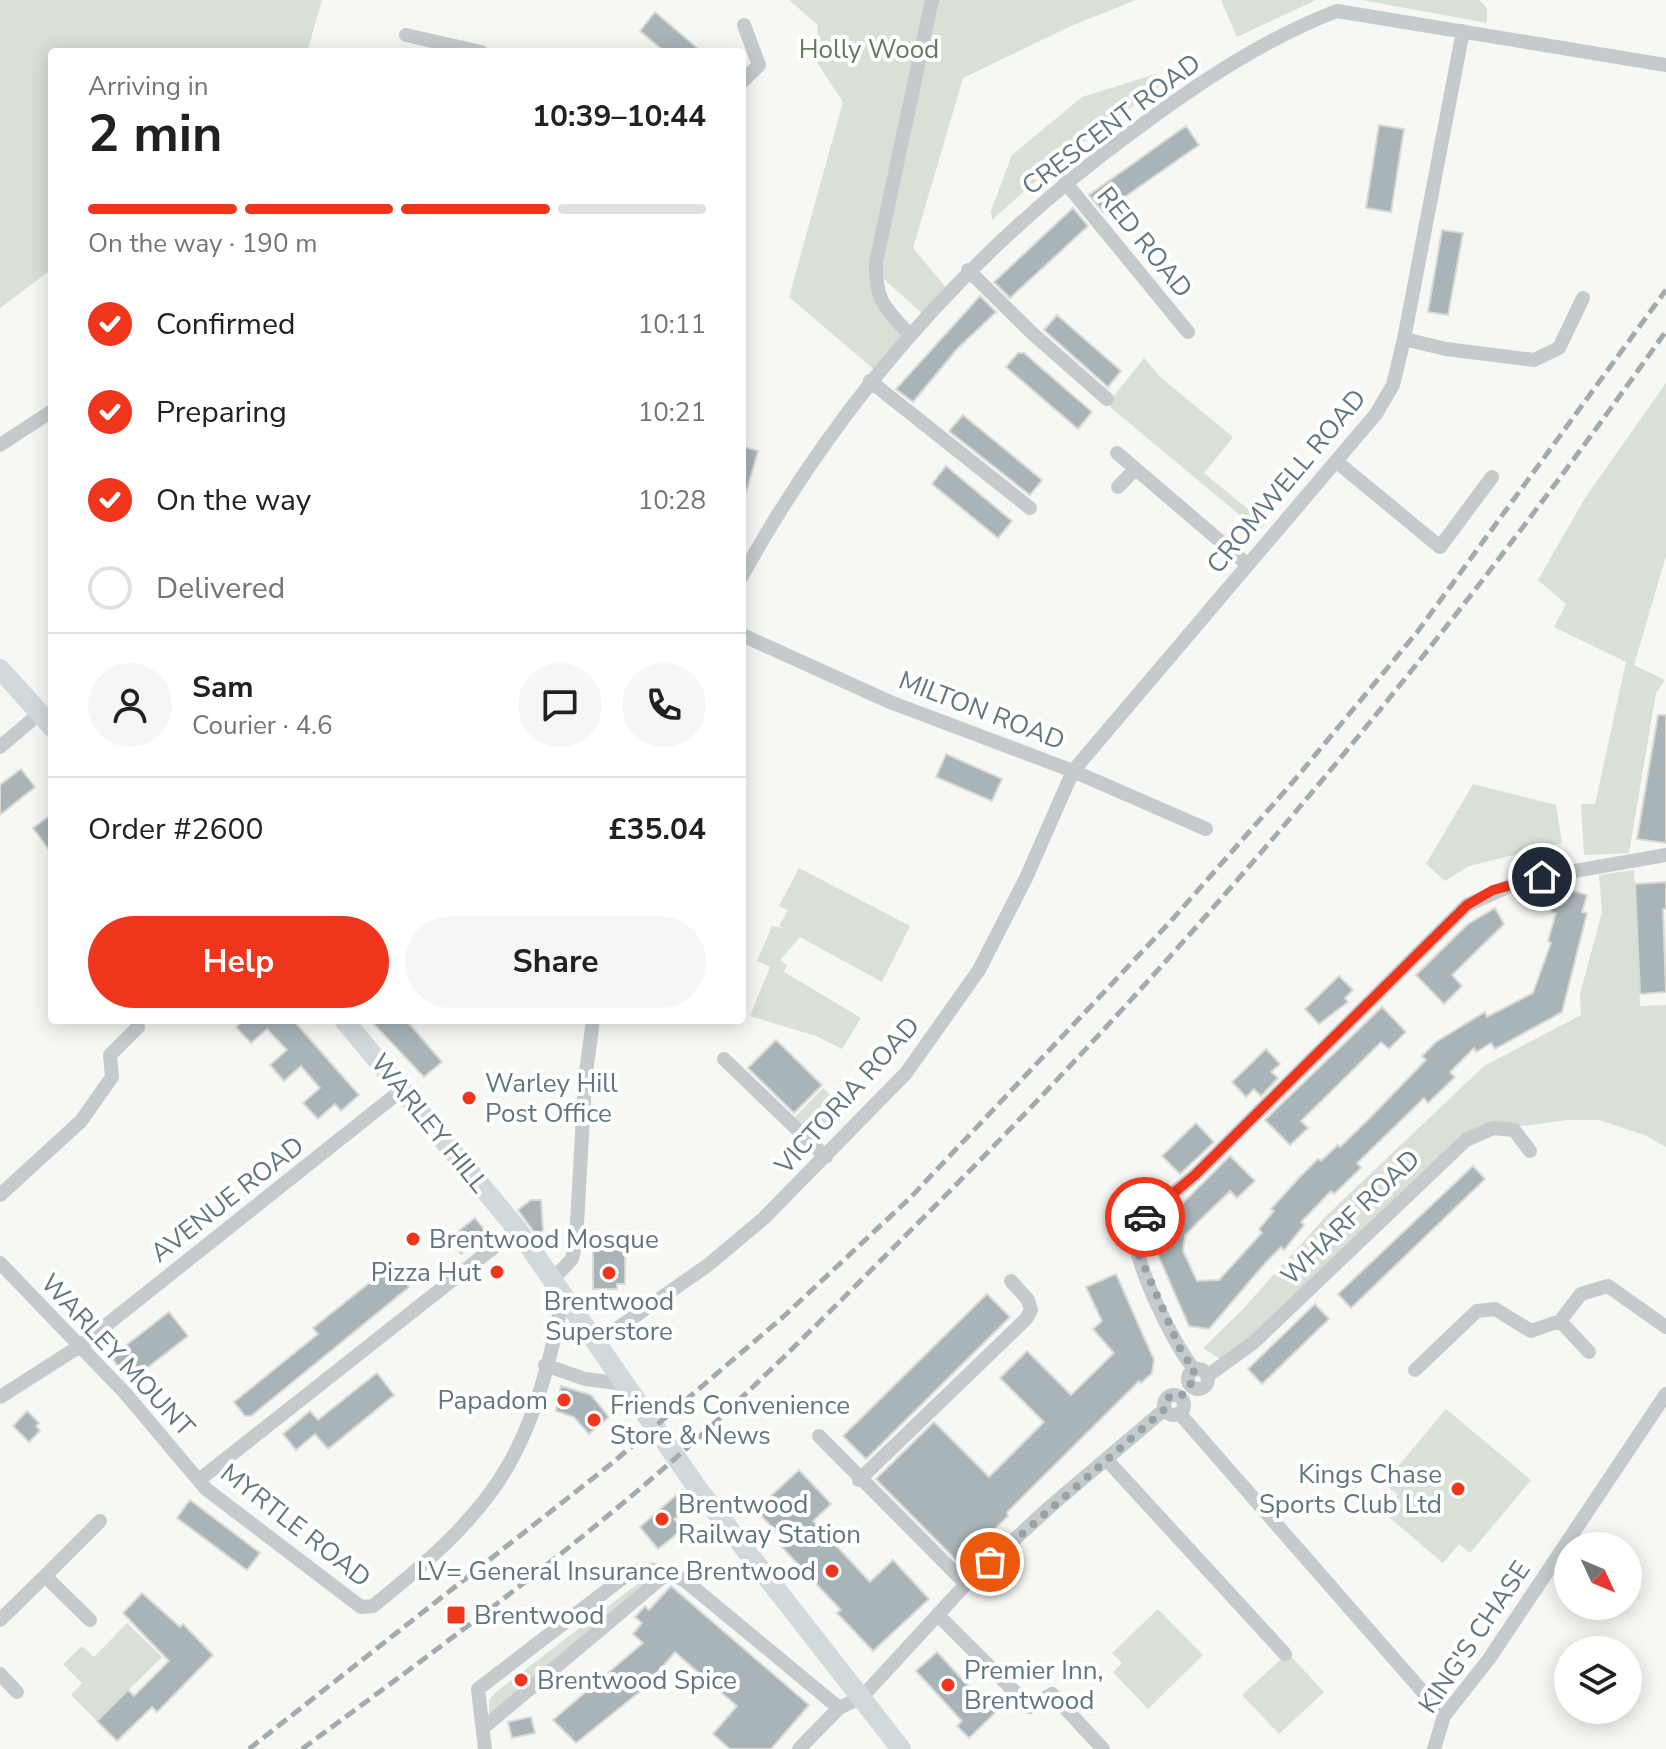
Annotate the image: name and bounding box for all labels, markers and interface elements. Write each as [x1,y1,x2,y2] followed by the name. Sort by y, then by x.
[799,32,939,67] park label: Holly Wood
[1015,46,1208,203] street label: CRESCENT ROAD
[88,69,209,104] text: Arriving in
[532,96,706,137] text: 10:39–10:44
[88,98,223,169] text: 2 min
[1089,179,1200,305] street label: RED ROAD
[88,226,317,261] text: On the way · 190 m
[88,302,132,346] icon: check
[156,304,296,345] text: Confirmed
[638,307,706,342] text: 10:11
[1199,382,1374,581] street label: CROMWELL ROAD
[88,390,132,434] icon: check
[156,392,287,433] text: Preparing
[638,395,706,430] text: 10:21
[88,478,132,522] icon: check
[156,480,311,521] text: On the way
[638,483,706,518] text: 10:28
[156,568,285,609] text: Delivered
[88,663,172,747] button: person
[518,663,602,747] button: chat
[622,663,706,747] button: phone
[894,663,1070,758] street label: MILTON ROAD
[192,667,254,708] text: Sam
[192,708,333,743] text: Courier · 4.6
[88,809,263,850] text: Order #2600
[609,809,706,850] text: £35.04
[1508,843,1576,911] pin
[1520,855,1564,899] icon: home
[88,916,389,1008] button: Help
[405,916,706,1008] button: Share
[766,1009,928,1183] street label: VICTORIA ROAD
[363,1046,497,1200] street label: WARLEY HILL
[485,1066,618,1131] place label: Warley Hill Post Office
[460,1089,478,1107] marker: Warley Hill Post Office
[143,1128,311,1270] street label: AVENUE ROAD
[1273,1142,1428,1293] street label: WHARF ROAD
[1105,1177,1185,1257] courier
[1123,1195,1167,1239] icon: car
[429,1222,659,1257] place label: Brentwood Mosque
[404,1230,422,1248] marker: Brentwood Mosque
[371,1255,482,1290] place label: Pizza Hut
[488,1263,506,1281] marker: Pizza Hut
[600,1264,618,1282] marker: Brentwood Superstore
[33,1266,203,1445] street label: WARLEY MOUNT
[544,1284,674,1349] place label: Brentwood Superstore
[438,1383,548,1418] place label: Papadom
[610,1388,850,1453] place label: Friends Convenience Store & News
[555,1391,573,1409] marker: Papadom
[585,1411,603,1429] marker: Friends Convenience Store & News
[213,1456,378,1595] street label: MYRTLE ROAD
[1259,1457,1442,1522] place label: Kings Chase Sports Club Ltd
[1449,1480,1467,1498] marker: Kings Chase Sports Club Ltd
[678,1487,861,1552] place label: Brentwood Railway Station
[653,1510,671,1528] marker: Brentwood Railway Station
[956,1528,1024,1596] pin
[1554,1532,1642,1620] north arrow
[1554,1532,1642,1724] map controls
[968,1540,1012,1584] icon: bag
[417,1554,816,1589] place label: LV= General Insurance Brentwood
[1411,1554,1538,1720] street label: KING'S CHASE
[823,1562,841,1580] marker: LV= General Insurance Brentwood
[474,1598,604,1633] place label: Brentwood
[445,1604,467,1626] marker: Brentwood
[1554,1636,1642,1724] button: layers
[964,1653,1103,1718] place label: Premier Inn, Brentwood
[537,1663,737,1698] place label: Brentwood Spice
[512,1671,530,1689] marker: Brentwood Spice
[939,1676,957,1694] marker: Premier Inn, Brentwood

